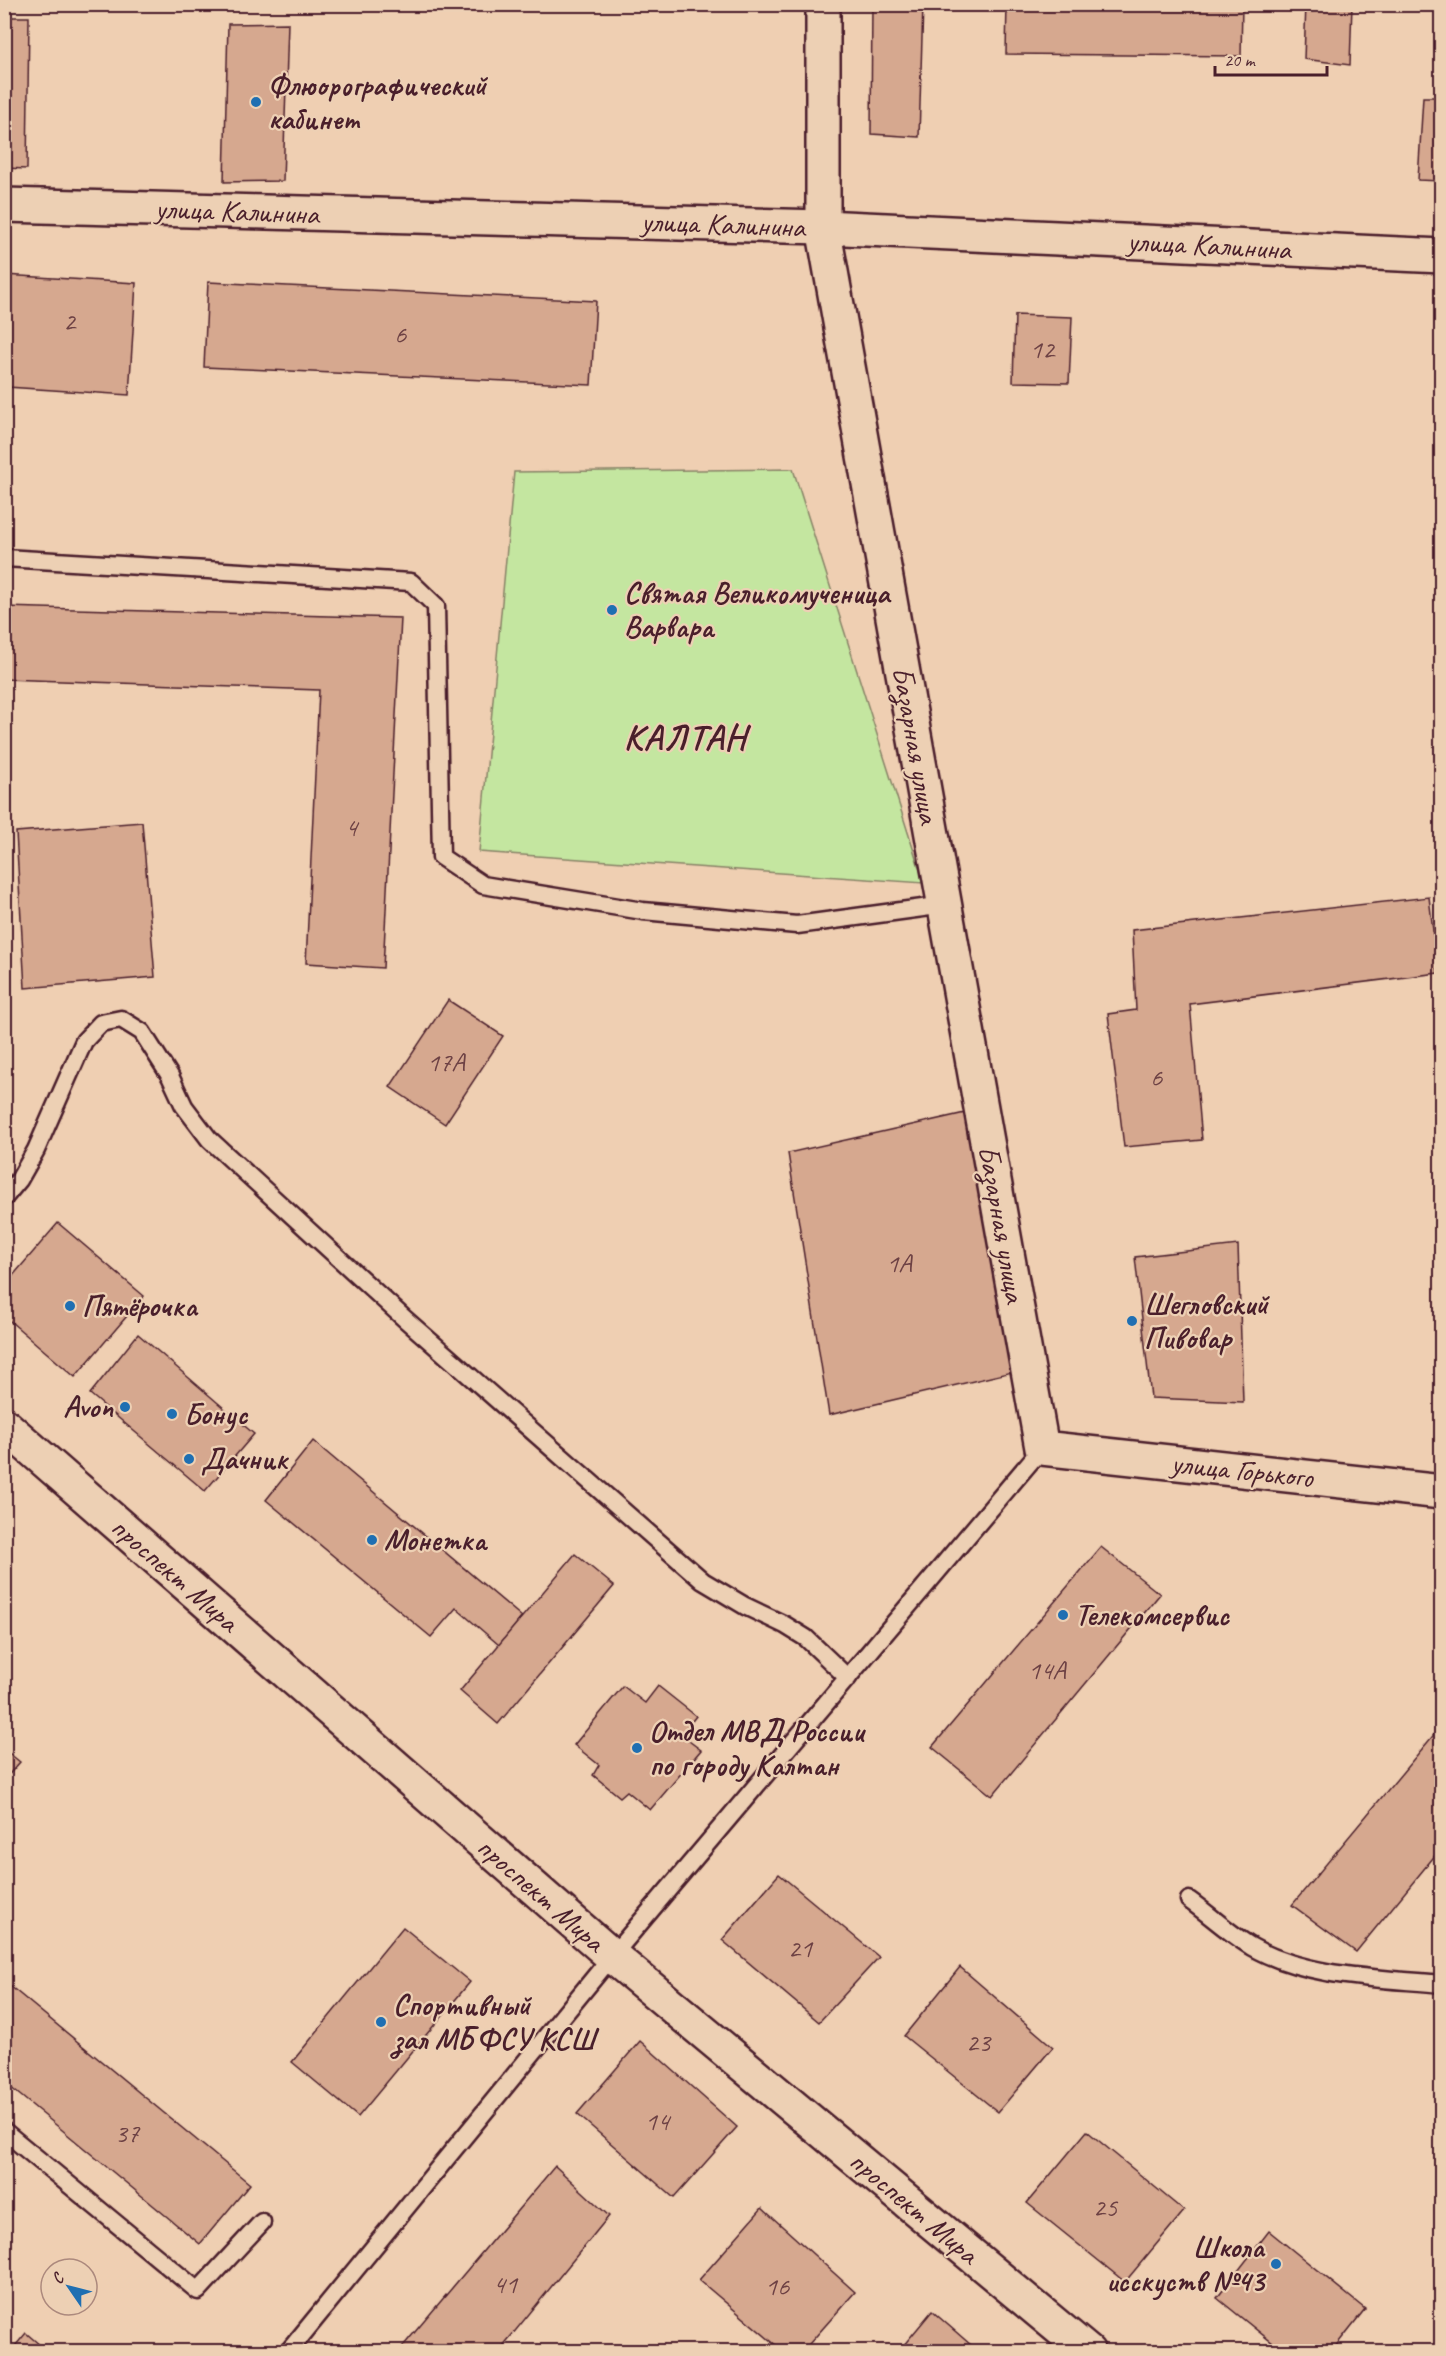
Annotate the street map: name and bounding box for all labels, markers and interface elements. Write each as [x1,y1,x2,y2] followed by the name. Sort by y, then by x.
[1215,39,1328,77] scale bar
[1224,49,1257,71] text: 20 m
[268,66,488,138] place label: Флюорографический кабинет
[249,95,263,109] marker: Флюорографический кабинет
[152,189,321,233] street label: улица Калинина
[638,202,807,246] street label: улица Калинина
[1124,222,1294,268] street label: улица Калинина
[63,304,77,338] house number: 2
[394,317,407,351] house number: 6
[1030,332,1056,366] house number: 12
[624,574,892,646] place label: Святая Великомученица Варвара
[605,603,619,617] marker: Святая Великомученица Варвара
[883,663,949,828] street label: Базарная улица
[624,714,751,760] district label: КАЛТАН
[345,810,360,844] house number: 4
[427,1045,466,1079] house number: 17А
[1150,1060,1163,1094] house number: 6
[969,1142,1035,1307] street label: Базарная улица
[886,1246,913,1280] house number: 1А
[1144,1285,1270,1357] place label: Шегловский Пивовар
[82,1287,199,1325] place label: Пятёрочка
[63,1299,77,1313] marker: Пятёрочка
[1125,1314,1139,1328] marker: Шегловский Пивовар
[63,1388,114,1426] place label: Avon
[184,1395,249,1434] place label: Бонус
[118,1400,132,1414] marker: Avon
[165,1407,179,1421] marker: Бонус
[201,1440,289,1478] place label: Дачник
[1167,1443,1316,1496] street label: улица Горького
[182,1452,196,1466] marker: Дачник
[103,1508,248,1641] street label: проспект Мира
[384,1521,489,1559] place label: Монетка
[365,1533,379,1547] marker: Монетка
[1075,1596,1231,1634] place label: Телекомсервис
[1056,1608,1070,1622] marker: Телекомсервис
[1028,1653,1067,1687] house number: 14А
[649,1712,866,1784] place label: Отдел МВД России по городу Калтан
[630,1741,644,1755] marker: Отдел МВД России по городу Калтан
[469,1828,614,1961] street label: проспект Мира
[788,1931,814,1965] house number: 21
[390,1986,600,2059] place label: Спортивный зал МБФСУ КСШ
[374,2015,388,2029] marker: Спортивный зал МБФСУ КСШ
[966,2025,992,2059] house number: 23
[645,2104,672,2138] house number: 14
[115,2116,141,2150] house number: 37
[841,2142,988,2273] street label: проспект Мира
[1093,2190,1119,2224] house number: 25
[1106,2228,1266,2301] place label: Школа исскуств №43
[39,2257,99,2317] north arrow
[1269,2257,1283,2271] marker: Школа исскуств №43
[493,2267,519,2301] house number: 41
[47,2268,69,2288] text: С
[765,2269,790,2303] house number: 16

